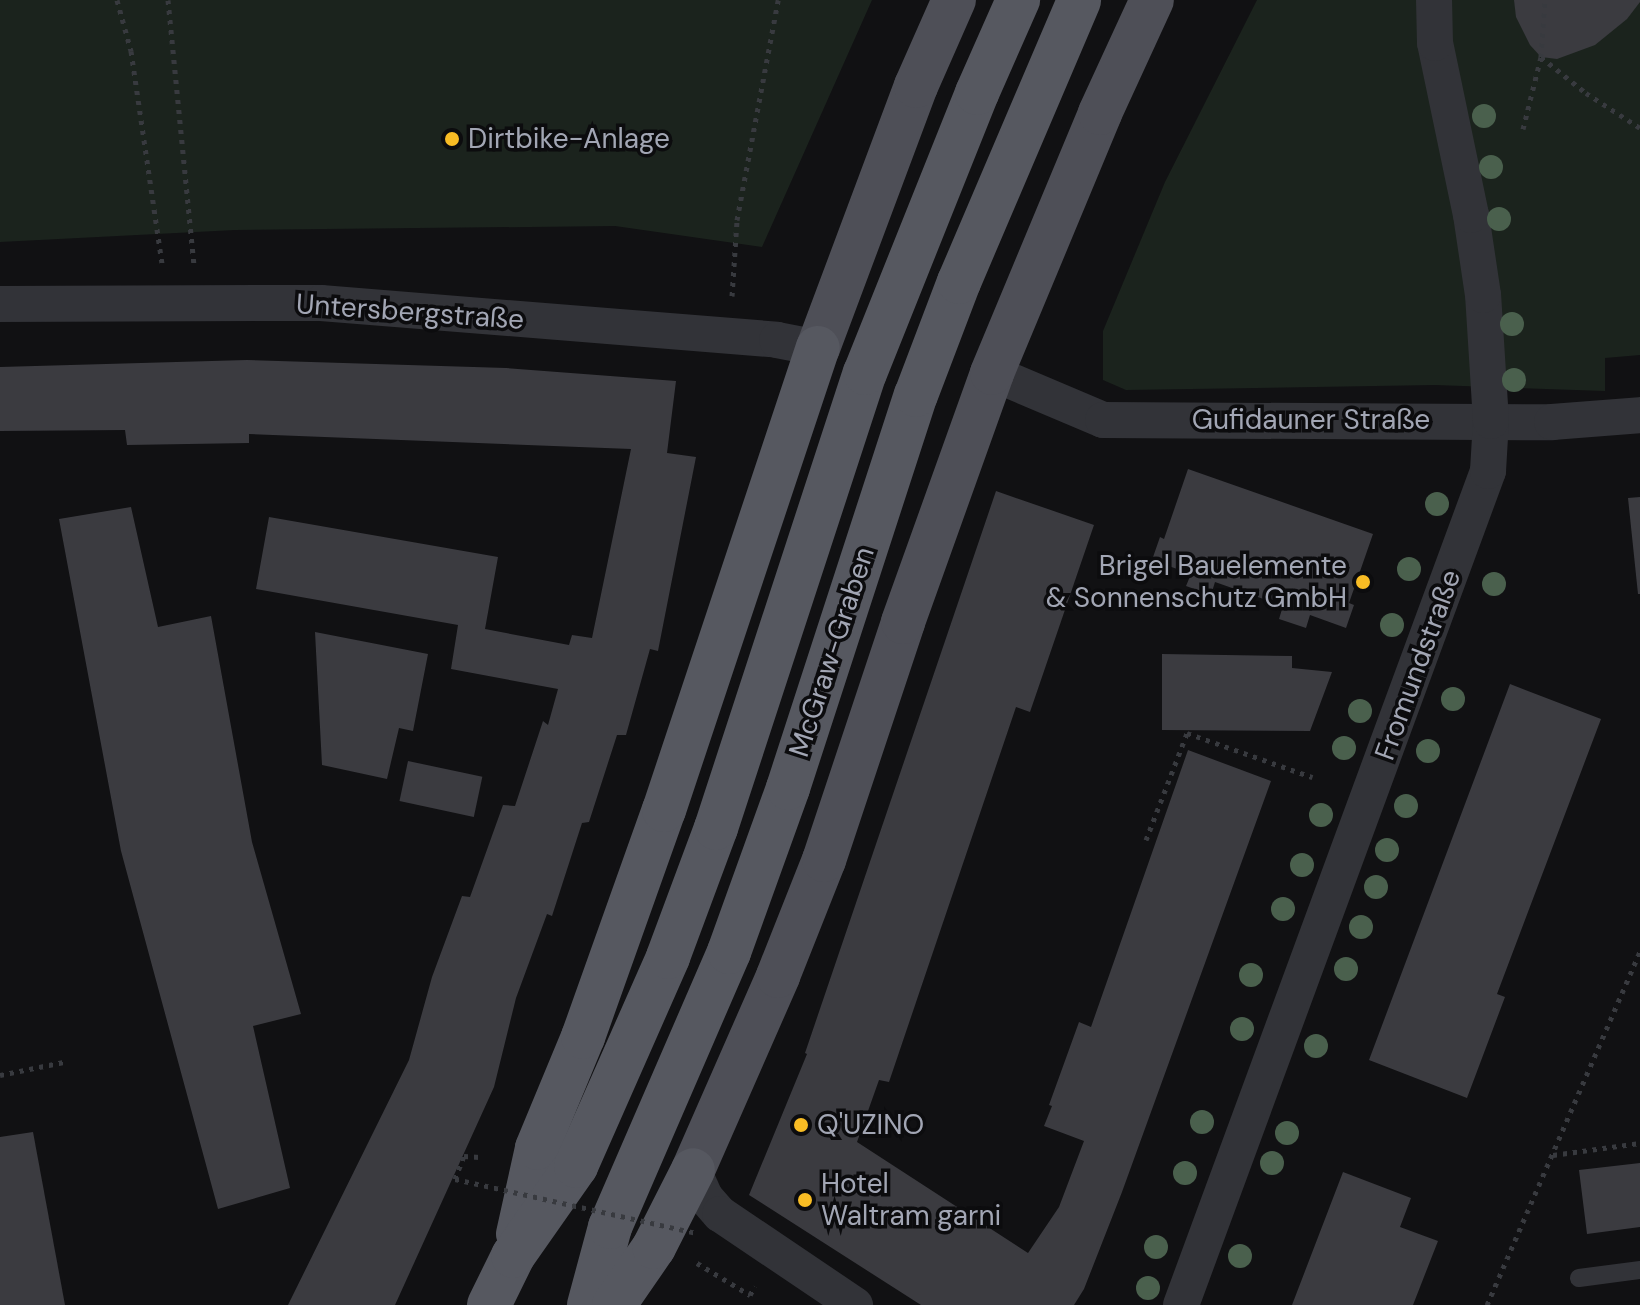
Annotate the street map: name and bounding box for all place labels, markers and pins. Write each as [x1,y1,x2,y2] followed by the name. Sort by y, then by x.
[468,122,670,156] place label: Dirtbike-Anlage
[443,130,461,148] marker: Dirtbike-Anlage
[1046,549,1347,615] place label: Brigel Bauelemente & Sonnenschutz GmbH
[1354,573,1372,591] marker: Brigel Bauelemente & Sonnenschutz GmbH
[817,1108,924,1142] place label: Q'UZINO
[792,1116,810,1134] marker: Q'UZINO
[821,1167,1001,1233] place label: Hotel Waltram garni
[796,1191,814,1209] marker: Hotel Waltram garni

